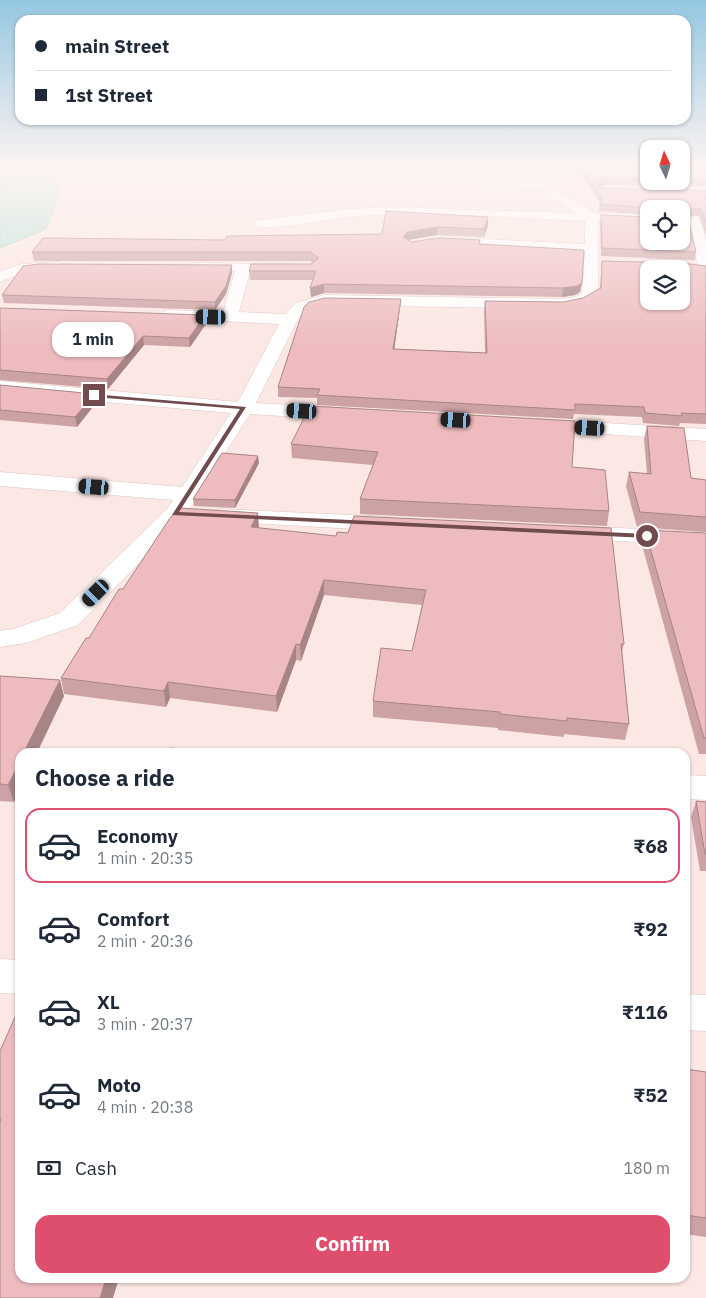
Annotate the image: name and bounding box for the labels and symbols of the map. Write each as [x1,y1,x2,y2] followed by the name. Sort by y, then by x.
[640,140,690,190] north arrow
[195,309,226,325] car
[53,322,135,358] callout: 1 min
[83,384,105,406] route end
[286,403,317,419] car
[440,412,471,428] car
[574,420,605,436] car
[78,478,109,496] car
[636,525,658,547] route start
[80,577,111,609] car

